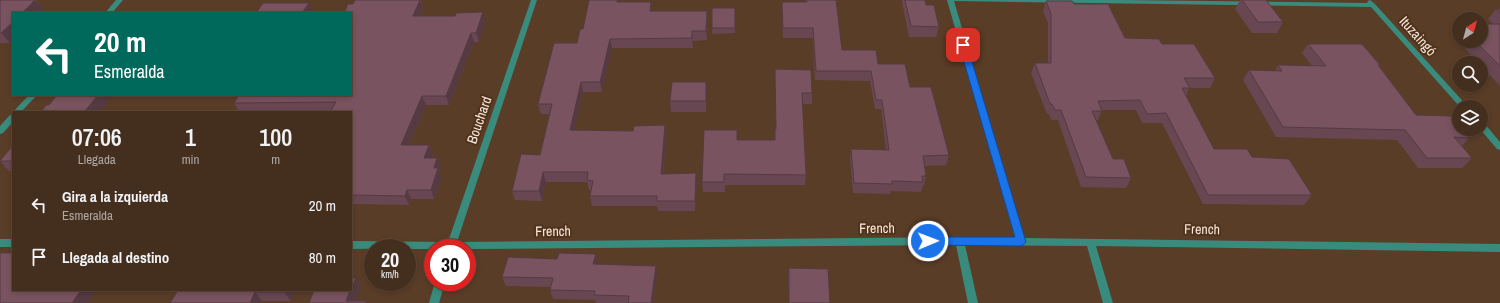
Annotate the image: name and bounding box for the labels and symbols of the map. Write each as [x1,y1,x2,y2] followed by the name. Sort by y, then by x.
[1396,12,1440,60] street label: Ituzaingó
[1452,12,1488,48] north arrow
[946,28,980,62] pin
[462,94,496,146] street label: Bouchard
[859,219,895,237] street label: French
[907,220,949,262] position arrow
[1184,220,1220,238] street label: French
[535,222,571,240] street label: French
[424,239,476,291] speed limit sign: 30

